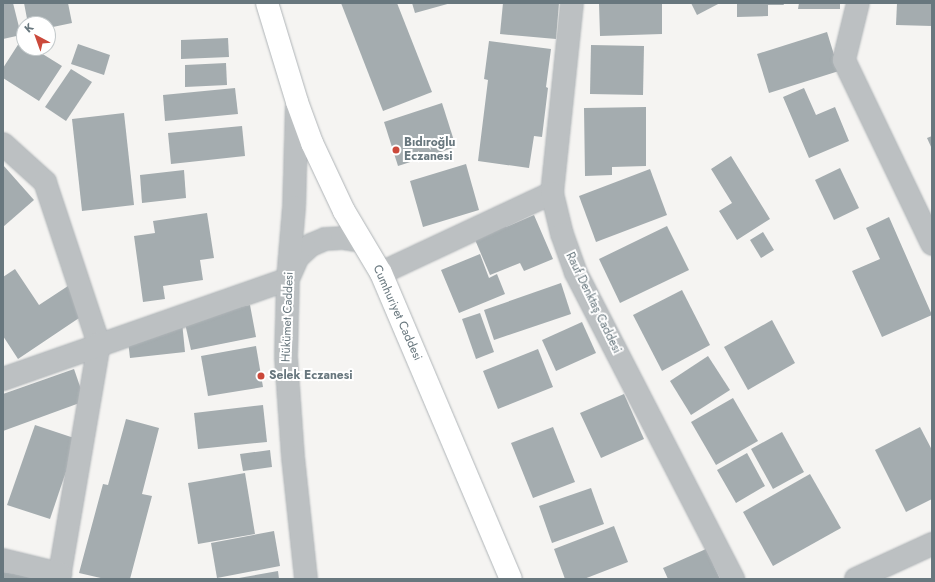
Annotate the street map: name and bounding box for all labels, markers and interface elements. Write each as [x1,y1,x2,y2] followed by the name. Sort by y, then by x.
[16,16,56,56] north arrow
[21,19,37,36] text: K
[404,136,455,164] place label: Bıdıroğlu Eczanesi
[391,145,401,155] marker: Bıdıroğlu Eczanesi
[562,250,624,356] street label: Rauf Denktaş Caddesi
[369,263,425,363] street label: Cumhuriyet Caddesi
[279,272,297,362] street label: Hükümet Caddesi
[269,369,352,383] place label: Selek Eczanesi
[256,371,266,381] marker: Selek Eczanesi

